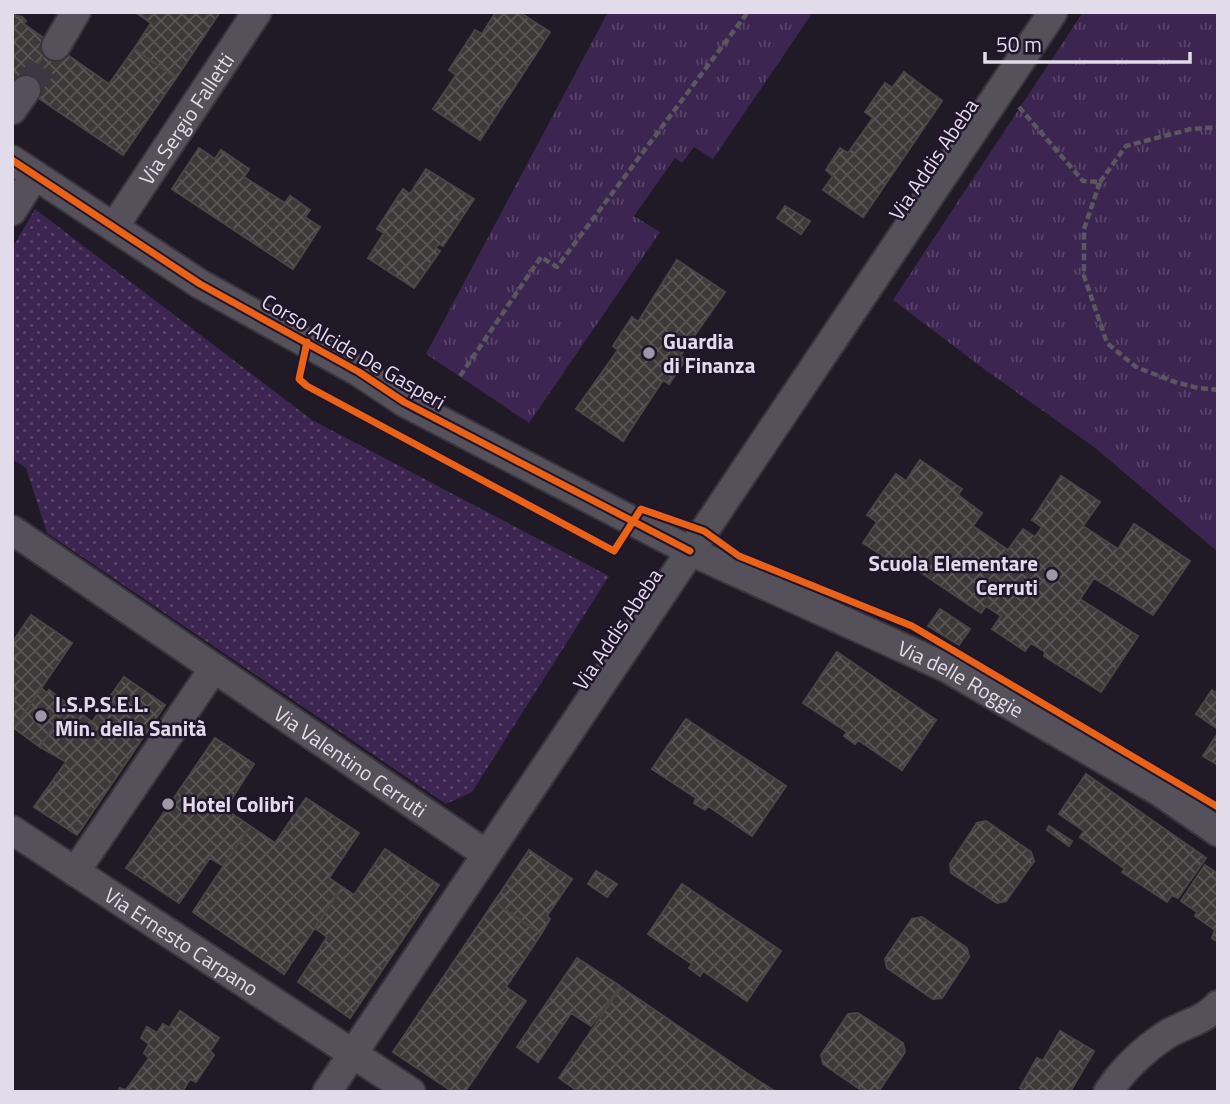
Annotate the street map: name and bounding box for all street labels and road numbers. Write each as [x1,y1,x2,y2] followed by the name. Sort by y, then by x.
[130,46,242,191] street label: Via Sergio Falletti
[880,91,986,227] street label: Via Addis Abeba
[256,285,452,417] street label: Corso Alcide De Gasperi
[564,561,670,697] street label: Via Addis Abeba
[893,632,1030,726] street label: Via delle Roggie
[267,698,434,825] street label: Via Valentino Cerruti
[98,879,265,1004] street label: Via Ernesto Carpano

